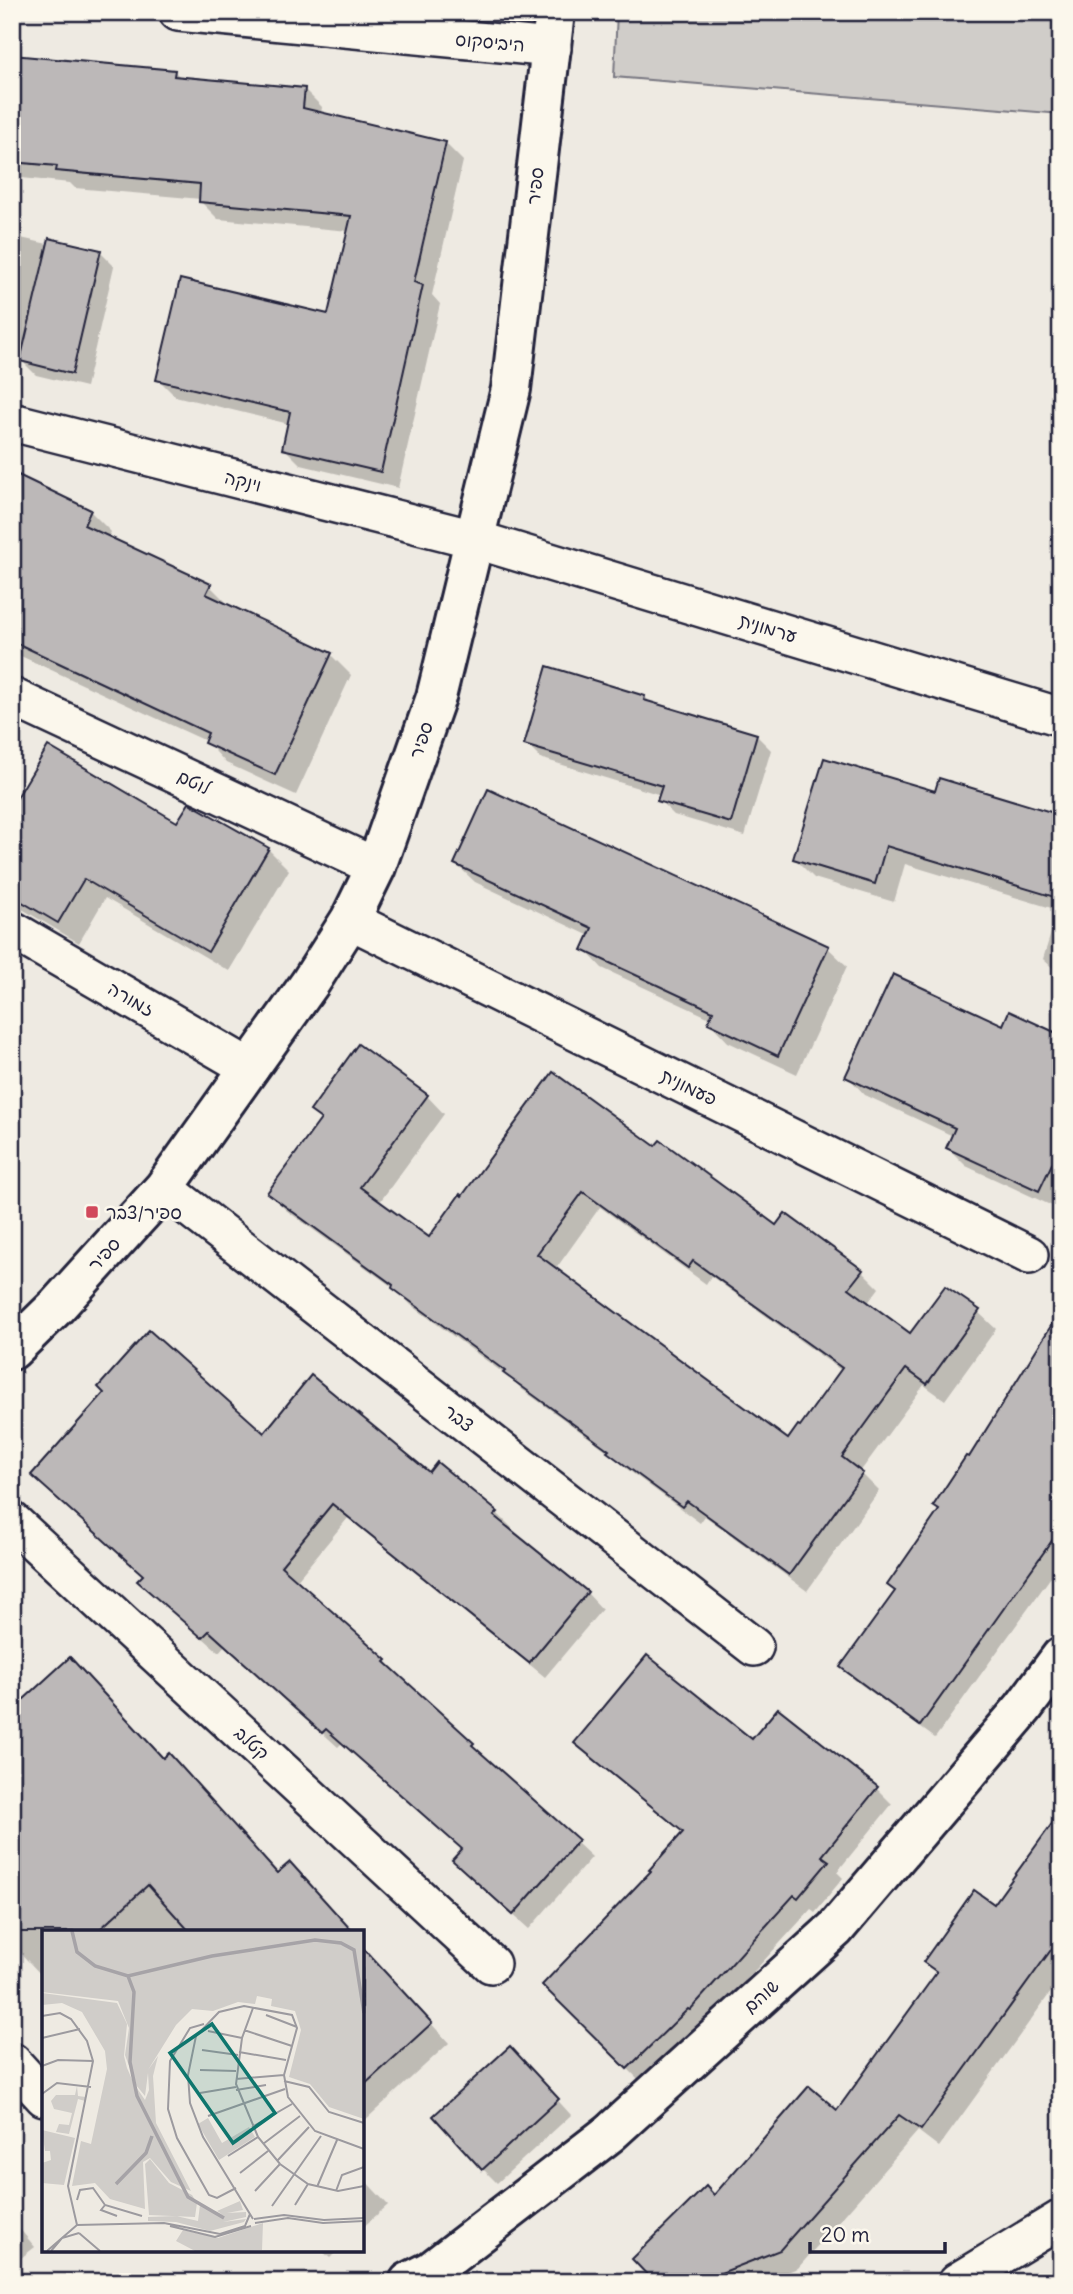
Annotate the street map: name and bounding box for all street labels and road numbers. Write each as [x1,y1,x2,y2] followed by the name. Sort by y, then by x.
[454,28,526,56] street label: היביסקוס
[521,166,549,206] street label: ספיר
[222,465,264,497] street label: וינקה
[736,608,800,648] street label: ערמונית
[404,718,438,762] street label: ספיר
[174,764,215,800] street label: לוטם
[104,977,158,1021] street label: זמורה
[657,1064,721,1110] street label: פעמונית
[83,1232,125,1276] street label: ספיר
[440,1399,478,1437] street label: צבר
[230,1721,274,1765] street label: קטלב
[739,1974,783,2018] street label: שוהם

